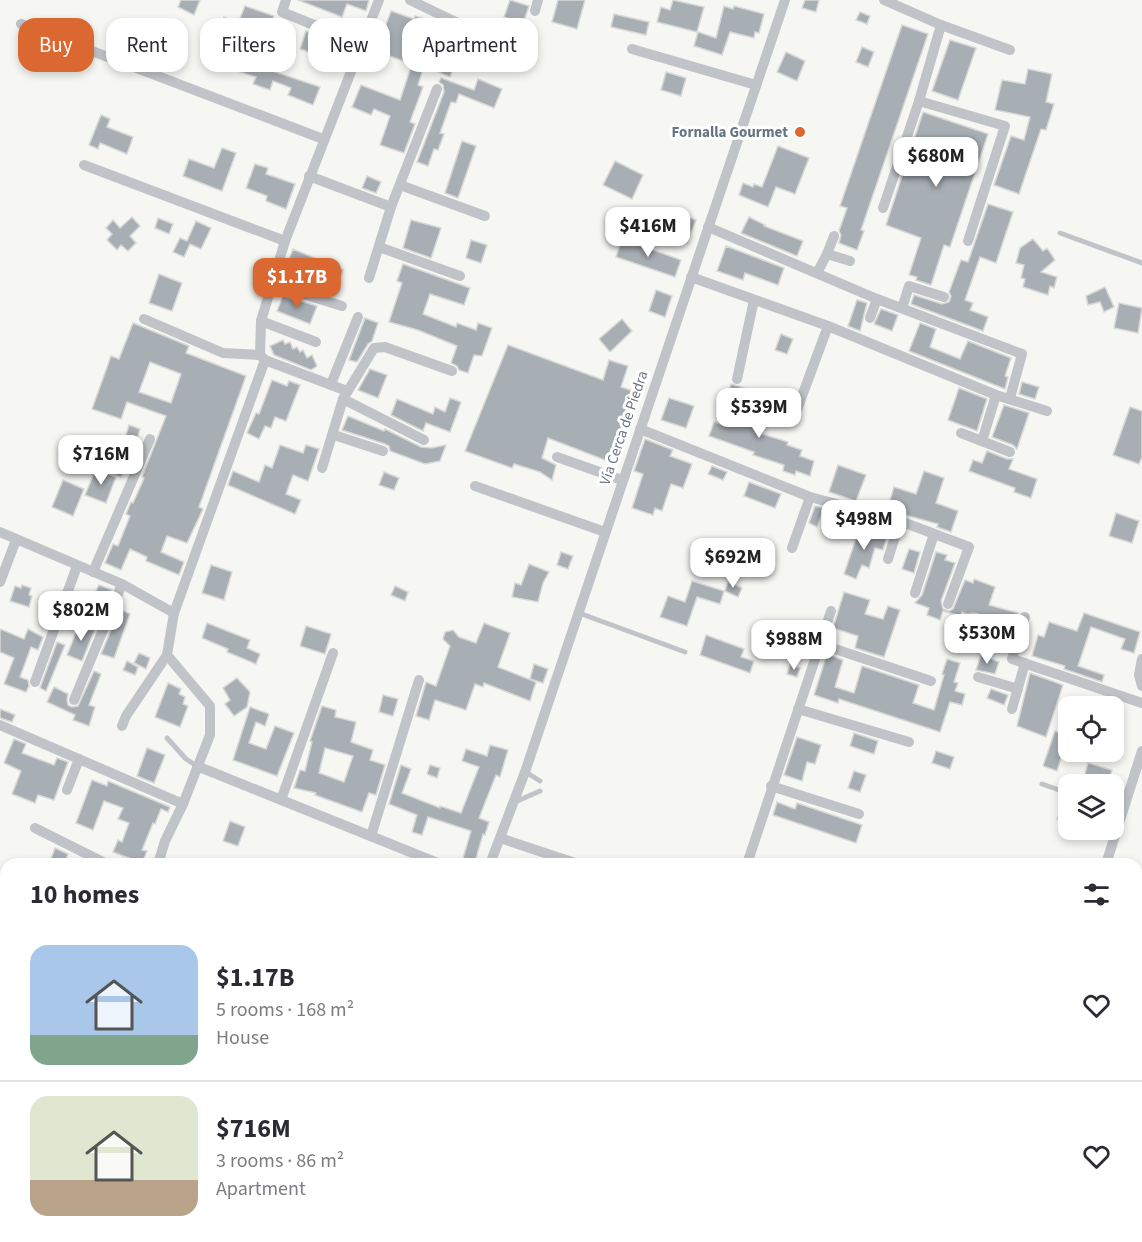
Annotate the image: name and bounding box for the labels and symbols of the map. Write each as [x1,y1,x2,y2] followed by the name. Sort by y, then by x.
[672,122,788,143] place label: Fornalla Gourmet
[793,125,807,139] marker: Fornalla Gourmet
[894,137,978,188] pin: $680M
[606,207,690,258] pin: $416M
[248,258,346,309] pin: $1.17B
[595,368,653,488] street label: Vía Cerca de Piedra
[717,388,801,439] pin: $539M
[59,435,143,486] pin: $716M
[822,500,906,551] pin: $498M
[691,538,775,589] pin: $692M
[39,591,123,642] pin: $802M
[945,614,1029,665] pin: $530M
[752,620,836,671] pin: $988M

